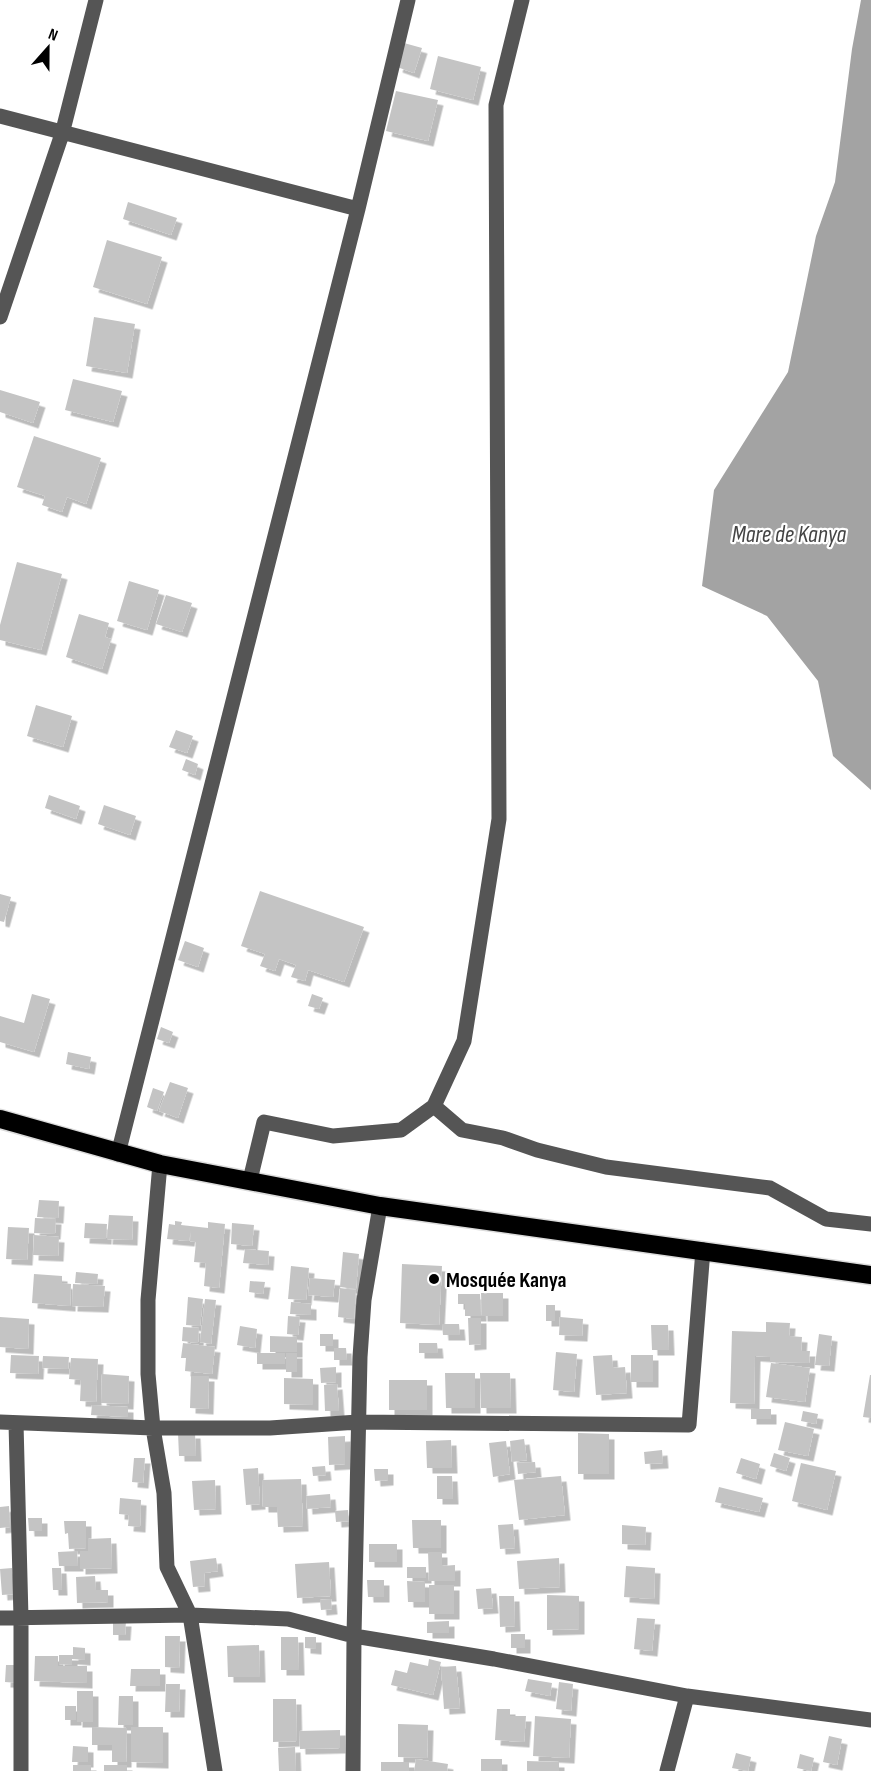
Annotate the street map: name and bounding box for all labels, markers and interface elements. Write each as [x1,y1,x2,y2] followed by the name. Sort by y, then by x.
[18,18,78,78] north arrow
[45,25,60,46] text: N
[732,520,847,549] water label: Mare de Kanya
[446,1267,567,1294] place label: Mosquée Kanya
[427,1272,441,1286] marker: Mosquée Kanya

